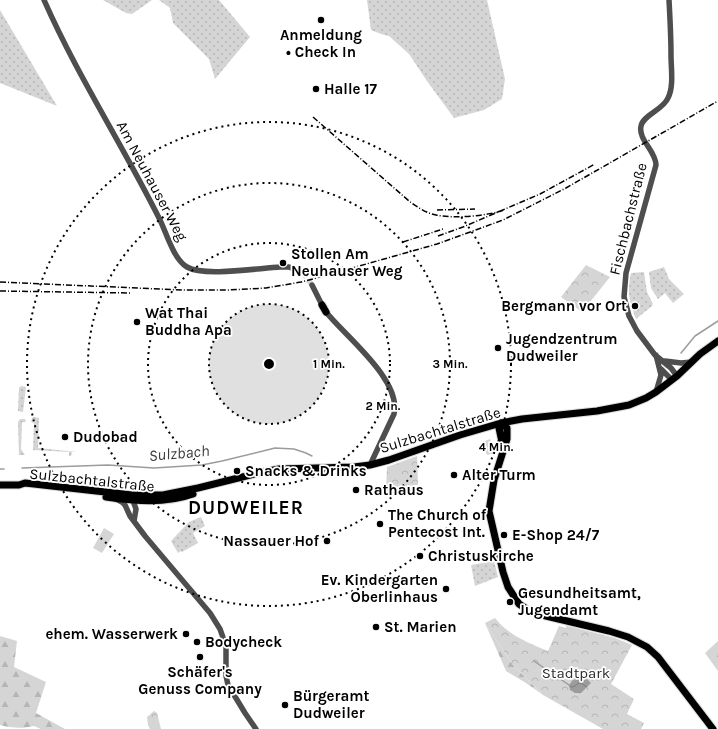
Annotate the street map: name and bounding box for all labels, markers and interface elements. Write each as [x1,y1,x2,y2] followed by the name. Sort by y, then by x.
[316,15,326,25] marker: Anmeldung • Check In
[280,26,362,61] place label: Anmeldung • Check In
[324,80,378,98] place label: Halle 17
[311,84,321,94] marker: Halle 17
[113,118,191,245] street label: Am Neuhauser Weg
[605,161,651,277] street label: Fischbachstraße
[291,245,403,280] place label: Stollen Am Neuhauser Weg
[278,258,288,268] marker: Stollen Am Neuhauser Weg
[501,297,627,315] place label: Bergmann vor Ort
[630,301,640,311] marker: Bergmann vor Ort
[145,304,232,339] place label: Wat Thai Buddha Apa
[132,317,142,327] marker: Wat Thai Buddha Apa
[506,330,617,365] place label: Jugendzentrum Dudweiler
[493,343,503,353] marker: Jugendzentrum Dudweiler
[262,357,276,371] centre of rings
[313,357,345,371] text: 1 Min.
[433,357,468,371] text: 3 Min.
[366,399,401,413] text: 2 Min.
[377,403,503,457] street label: Sulzbachtalstraße
[73,428,138,446] place label: Dudobad
[60,432,70,442] marker: Dudobad
[479,440,514,454] text: 4 Min.
[148,441,210,465] water label: Sulzbach
[245,462,367,480] place label: Snacks & Drinks
[29,464,155,496] street label: Sulzbachtalstraße
[232,466,242,476] marker: Snacks & Drinks
[462,466,536,484] place label: Alter Turm
[449,470,459,480] marker: Alter Turm
[364,481,424,499] place label: Rathaus
[351,485,361,495] marker: Rathaus
[188,497,304,519] district label: DUDWEILER
[388,506,487,541] place label: The Church of Pentecost Int.
[375,519,385,529] marker: The Church of Pentecost Int.
[512,526,600,544] place label: E-Shop 24/7
[499,530,509,540] marker: E-Shop 24/7
[223,532,319,550] place label: Nassauer Hof
[322,536,332,546] marker: Nassauer Hof
[428,547,534,565] place label: Christuskirche
[415,551,425,561] marker: Christuskirche
[321,571,438,606] place label: Ev. Kindergarten Oberlinhaus
[441,584,451,594] marker: Ev. Kindergarten Oberlinhaus
[518,584,641,619] place label: Gesundheitsamt, Jugendamt
[505,597,515,607] marker: Gesundheitsamt, Jugendamt
[384,618,457,636] place label: St. Marien
[371,622,381,632] marker: St. Marien
[45,625,178,643] place label: ehem. Wasserwerk
[181,629,191,639] marker: ehem. Wasserwerk
[205,633,282,651] place label: Bodycheck
[192,637,202,647] marker: Bodycheck
[195,652,205,662] marker: Schäfer's Genuss Company
[138,663,262,698] place label: Schäfer's Genuss Company
[542,664,610,682] park label: Stadtpark
[293,687,369,722] place label: Bürgeramt Dudweiler
[280,700,290,710] marker: Bürgeramt Dudweiler

